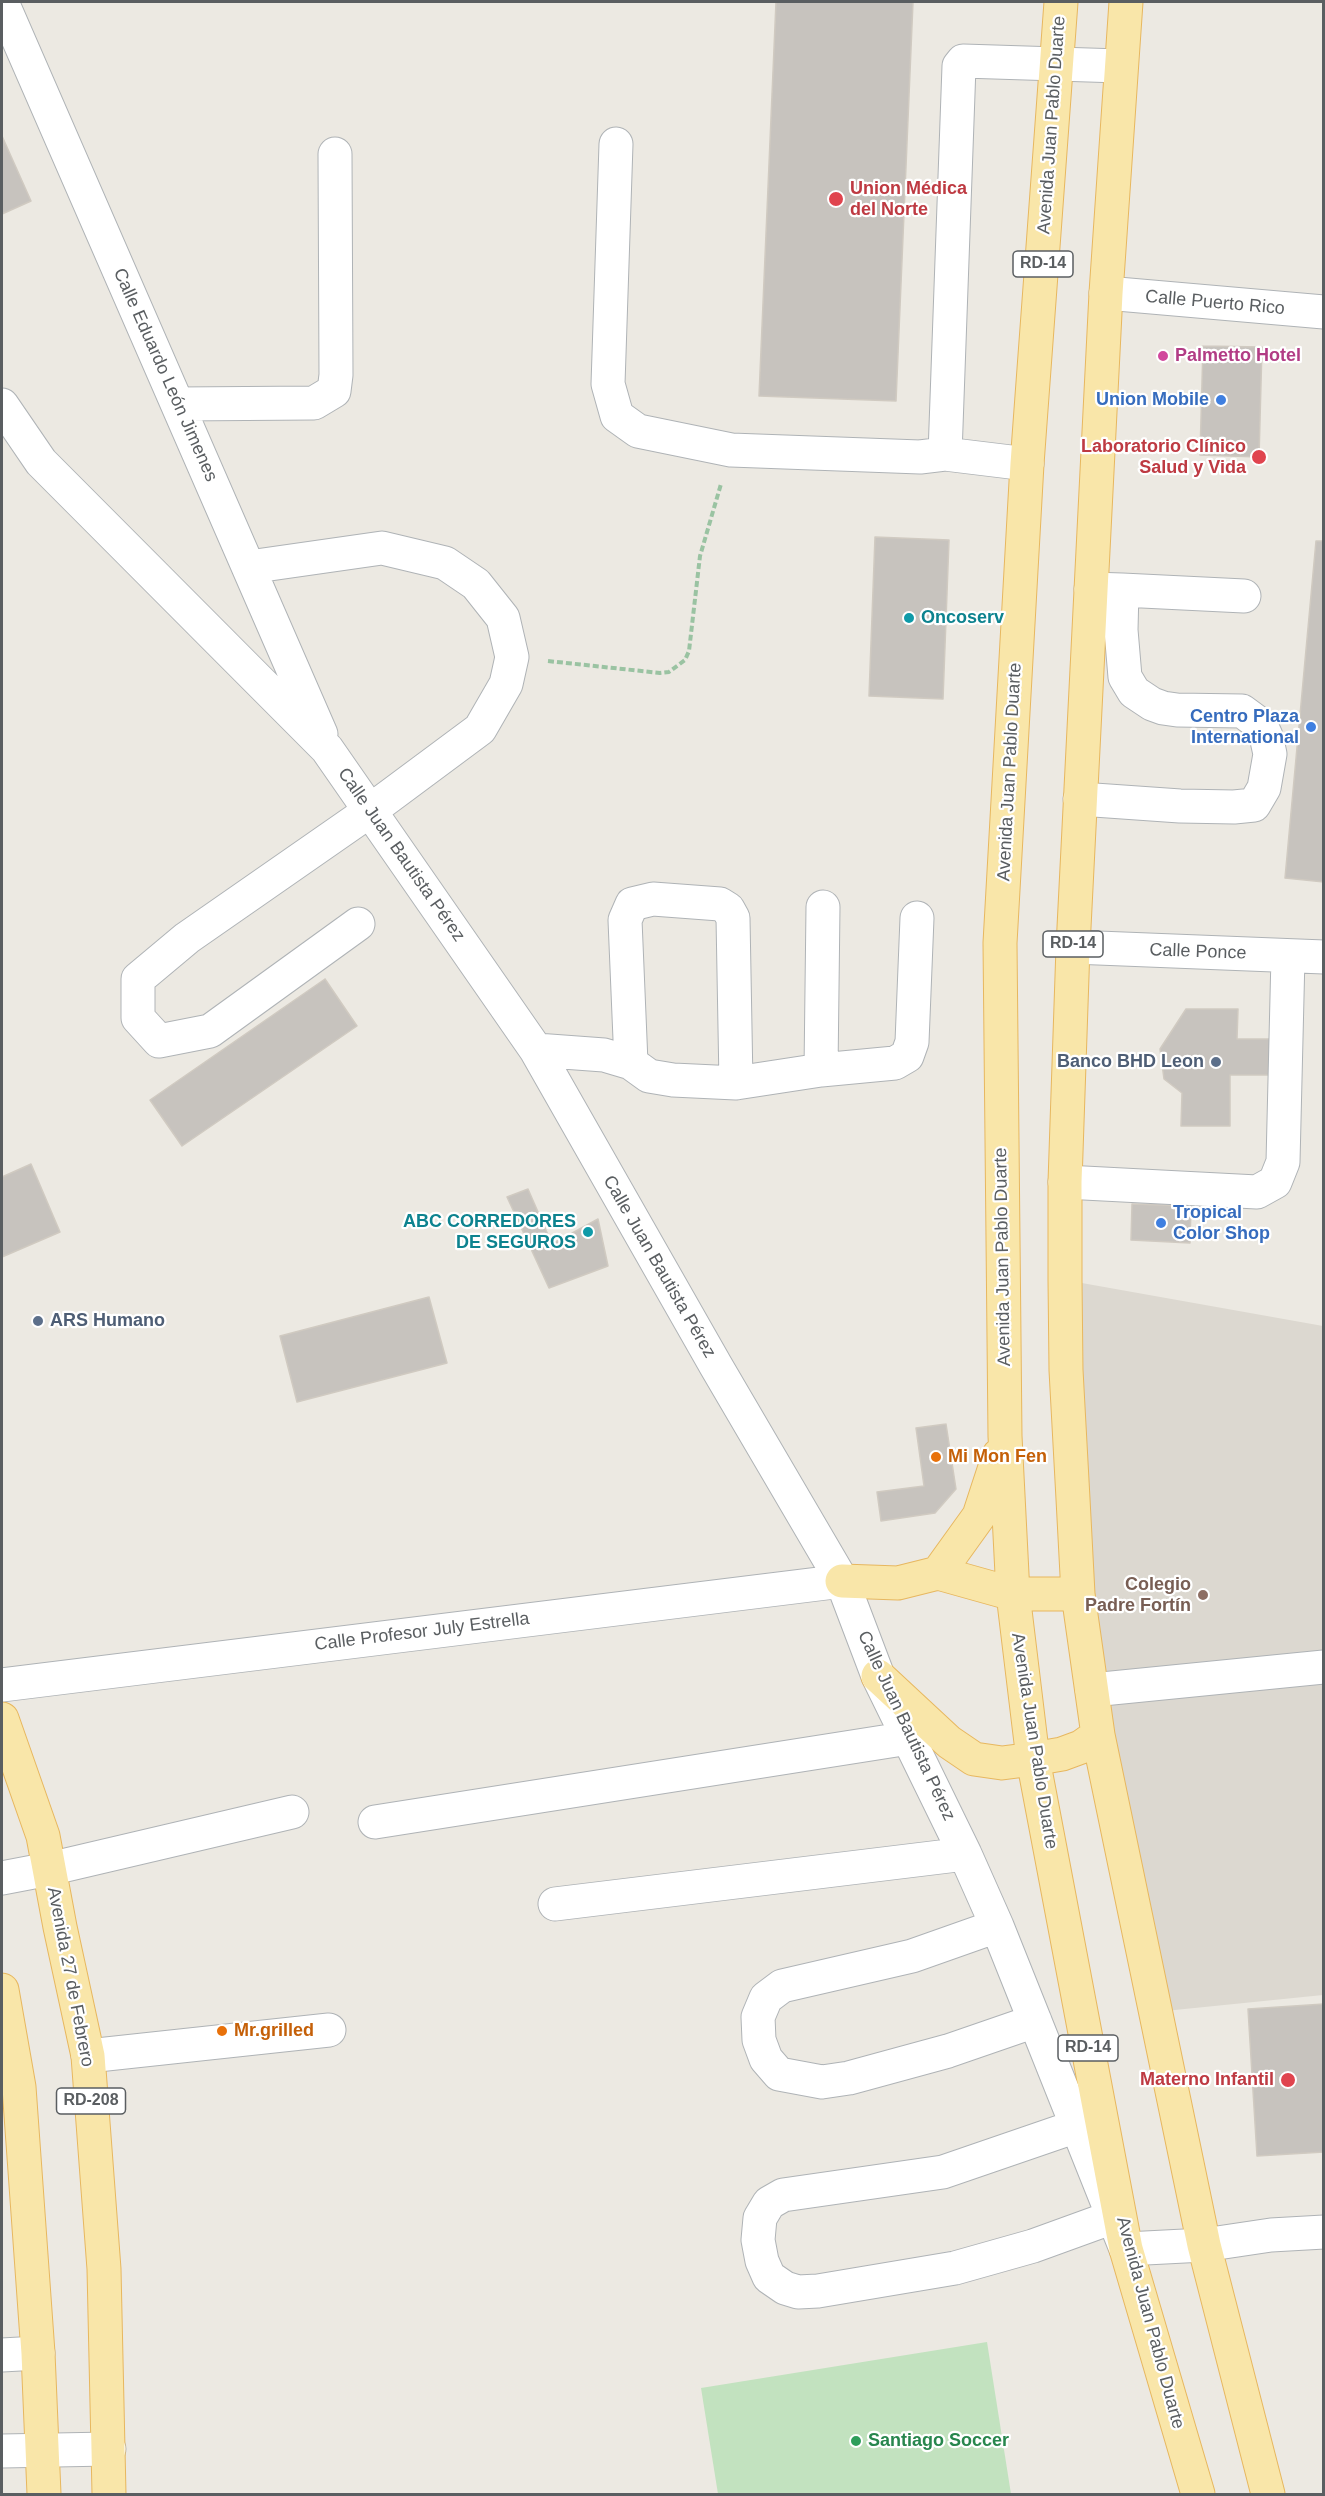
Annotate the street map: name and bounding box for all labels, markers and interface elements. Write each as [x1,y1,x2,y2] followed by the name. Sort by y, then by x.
[1034,15,1070,235] street label: Avenida Juan Pablo Duarte
[850,178,967,220] place label: Union Médica del Norte
[827,190,845,208] marker: Union Médica del Norte
[1013,251,1073,277] road number: RD-14
[108,265,222,485] street label: Calle Eduardo León Jimenes
[1144,286,1286,320] street label: Calle Puerto Rico
[1175,345,1301,367] place label: Palmetto Hotel
[1156,349,1170,363] marker: Palmetto Hotel
[1096,389,1209,411] place label: Union Mobile
[1214,393,1228,407] marker: Union Mobile
[1081,436,1246,478] place label: Laboratorio Clínico Salud y Vida
[1250,448,1268,466] marker: Laboratorio Clínico Salud y Vida
[921,607,1004,629] place label: Oncoserv
[902,611,916,625] marker: Oncoserv
[993,662,1027,882] street label: Avenida Juan Pablo Duarte
[1190,706,1299,748] place label: Centro Plaza International
[1304,720,1318,734] marker: Centro Plaza International
[333,764,469,946] street label: Calle Juan Bautista Pérez
[1043,931,1103,957] road number: RD-14
[1149,940,1247,964] street label: Calle Ponce
[1057,1051,1204,1073] place label: Banco BHD Leon
[1209,1055,1223,1069] marker: Banco BHD Leon
[990,1147,1016,1367] street label: Avenida Juan Pablo Duarte
[598,1172,720,1362] street label: Calle Juan Bautista Pérez
[1173,1202,1270,1244] place label: Tropical Color Shop
[403,1211,576,1254] place label: ABC CORREDORES DE SEGUROS
[1154,1216,1168,1230] marker: Tropical Color Shop
[581,1225,595,1239] marker: ABC CORREDORES DE SEGUROS
[50,1310,165,1332] place label: ARS Humano
[31,1314,45,1328] marker: ARS Humano
[948,1446,1047,1468] place label: Mi Mon Fen
[929,1450,943,1464] marker: Mi Mon Fen
[1085,1574,1191,1616] place label: Colegio Padre Fortín
[1196,1588,1210,1602] marker: Colegio Padre Fortín
[313,1608,531,1656] street label: Calle Profesor July Estrella
[852,1628,960,1824] street label: Calle Juan Bautista Pérez
[1006,1631,1062,1851] street label: Avenida Juan Pablo Duarte
[42,1885,98,2069] street label: Avenida 27 de Febrero
[234,2020,314,2042] place label: Mr.grilled
[215,2024,229,2038] marker: Mr.grilled
[1058,2035,1118,2061] road number: RD-14
[1140,2069,1274,2091] place label: Materno Infantil
[1279,2071,1297,2089] marker: Materno Infantil
[56,2088,125,2114] road number: RD-208
[1111,2215,1189,2431] street label: Avenida Juan Pablo Duarte
[868,2430,1009,2452] place label: Santiago Soccer
[849,2434,863,2448] marker: Santiago Soccer

